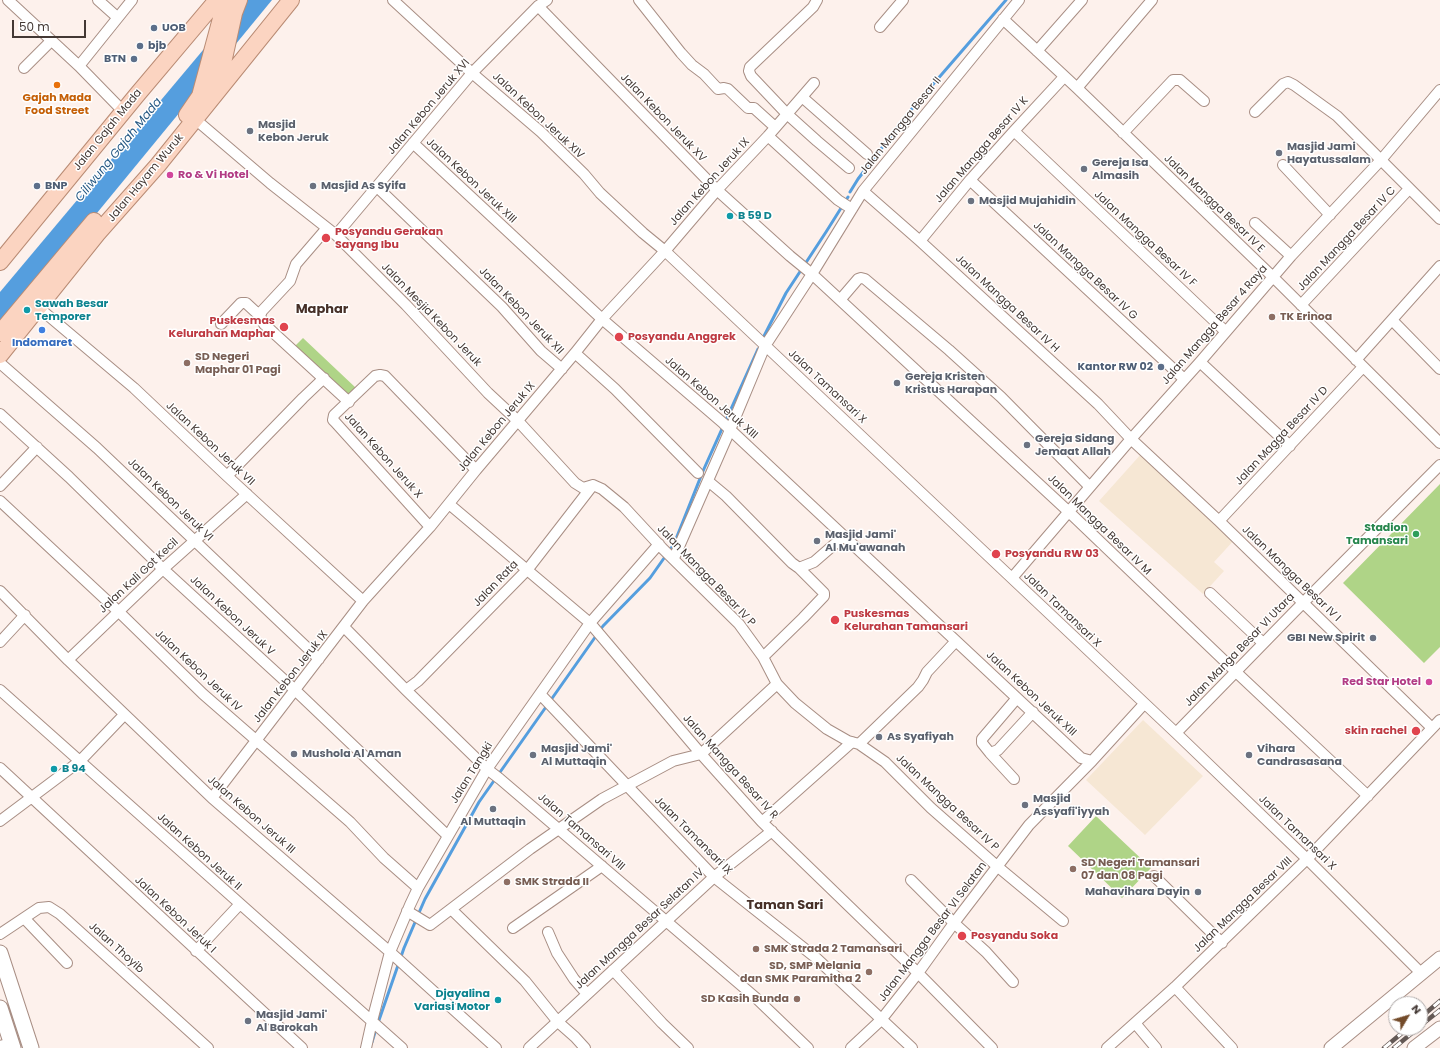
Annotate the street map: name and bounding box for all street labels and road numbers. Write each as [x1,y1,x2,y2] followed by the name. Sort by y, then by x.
[385,57,473,157] street label: Jalan Kebon Jeruk XVI
[489,70,587,162] street label: Jalan Kebon Jeruk XIV
[617,71,709,165] street label: Jalan Kebon Jeruk XV
[858,75,944,177] street label: Jalan Mangga Besar II
[71,86,145,174] street label: Jalan Gajah Mada
[932,94,1032,206] street label: Jalan Mangga Besar IV K
[105,131,187,225] street label: Jalan Hayam Wuruk
[423,136,519,226] street label: Jalan Kebon Jeruk XIII
[667,136,753,228] street label: Jalan Kebon Jeruk IX
[1161,152,1267,256] street label: Jalan Mangga Besar IV E
[1295,184,1399,294] street label: Jalan Mangga Besar IV C
[1091,188,1199,290] street label: Jalan Mangga Besar IV F
[1030,219,1140,323] street label: Jalan Mangga Besar IV G
[952,252,1062,356] street label: Jalan Mangga Besar IV H
[378,261,484,369] street label: Jalan Mesjid Kebon Jeruk
[1160,263,1270,387] street label: Jalan Mangga Besar 4 Raya
[476,265,566,357] street label: Jalan Kebon Jeruk XII
[785,347,869,427] street label: Jalan Tamansari X
[662,354,760,442] street label: Jalan Kebon Jeruk XIII
[456,379,538,475] street label: Jalan Kebon Jeruk IX
[1233,384,1331,488] street label: Jalan Magga Besar IV D
[163,399,257,489] street label: Jalan Kebon Jeruk VII
[341,411,425,501] street label: Jalan Kebon Jeruk X
[124,456,216,544] street label: Jalan Kebon Jeruk VI
[1044,472,1154,578] street label: Jalan Mangga Besar IV M
[654,523,758,629] street label: Jalan Mangga Besar IV P
[1239,523,1343,625] street label: Jalan Mangga Besar IV I
[97,536,181,616] street label: Jalan Kali Got Kecil
[471,558,521,610] street label: Jalan Rata
[1021,570,1103,650] street label: Jalan Tamansari X
[187,573,277,659] street label: Jalan Kebon Jeruk V
[1182,591,1298,709] street label: Jalan Manga Besar VI Utara
[152,627,244,715] street label: Jalan Kebon Jeruk IV
[251,628,331,726] street label: Jalan Kebon Jeruk IX
[983,649,1079,739] street label: Jalan Kebon Jeruk XIII
[680,712,780,822] street label: Jalan Mangga Besar IV R
[448,740,496,806] street label: Jalan Tangki
[893,752,1001,854] street label: Jalan Mangga Besar IV P
[204,773,298,857] street label: Jalan Kebon Jeruk III
[535,791,627,873] street label: Jalan Tamansari VIII
[1256,793,1338,873] street label: Jalan Tamansari X
[651,794,735,878] street label: Jalan Tamansari IX
[154,811,244,893] street label: Jalan Kebon Jeruk II
[1191,854,1295,956] street label: Jalan Mangga Besar VIII
[876,860,990,1004] street label: Jalan Mangga Besar VI Selatan
[573,866,707,992] street label: Jalan Mangga Besar Selatan IV
[132,874,218,956] street label: Jalan Kebon Jeruk I
[86,920,146,976] street label: Jalan Thoyib

